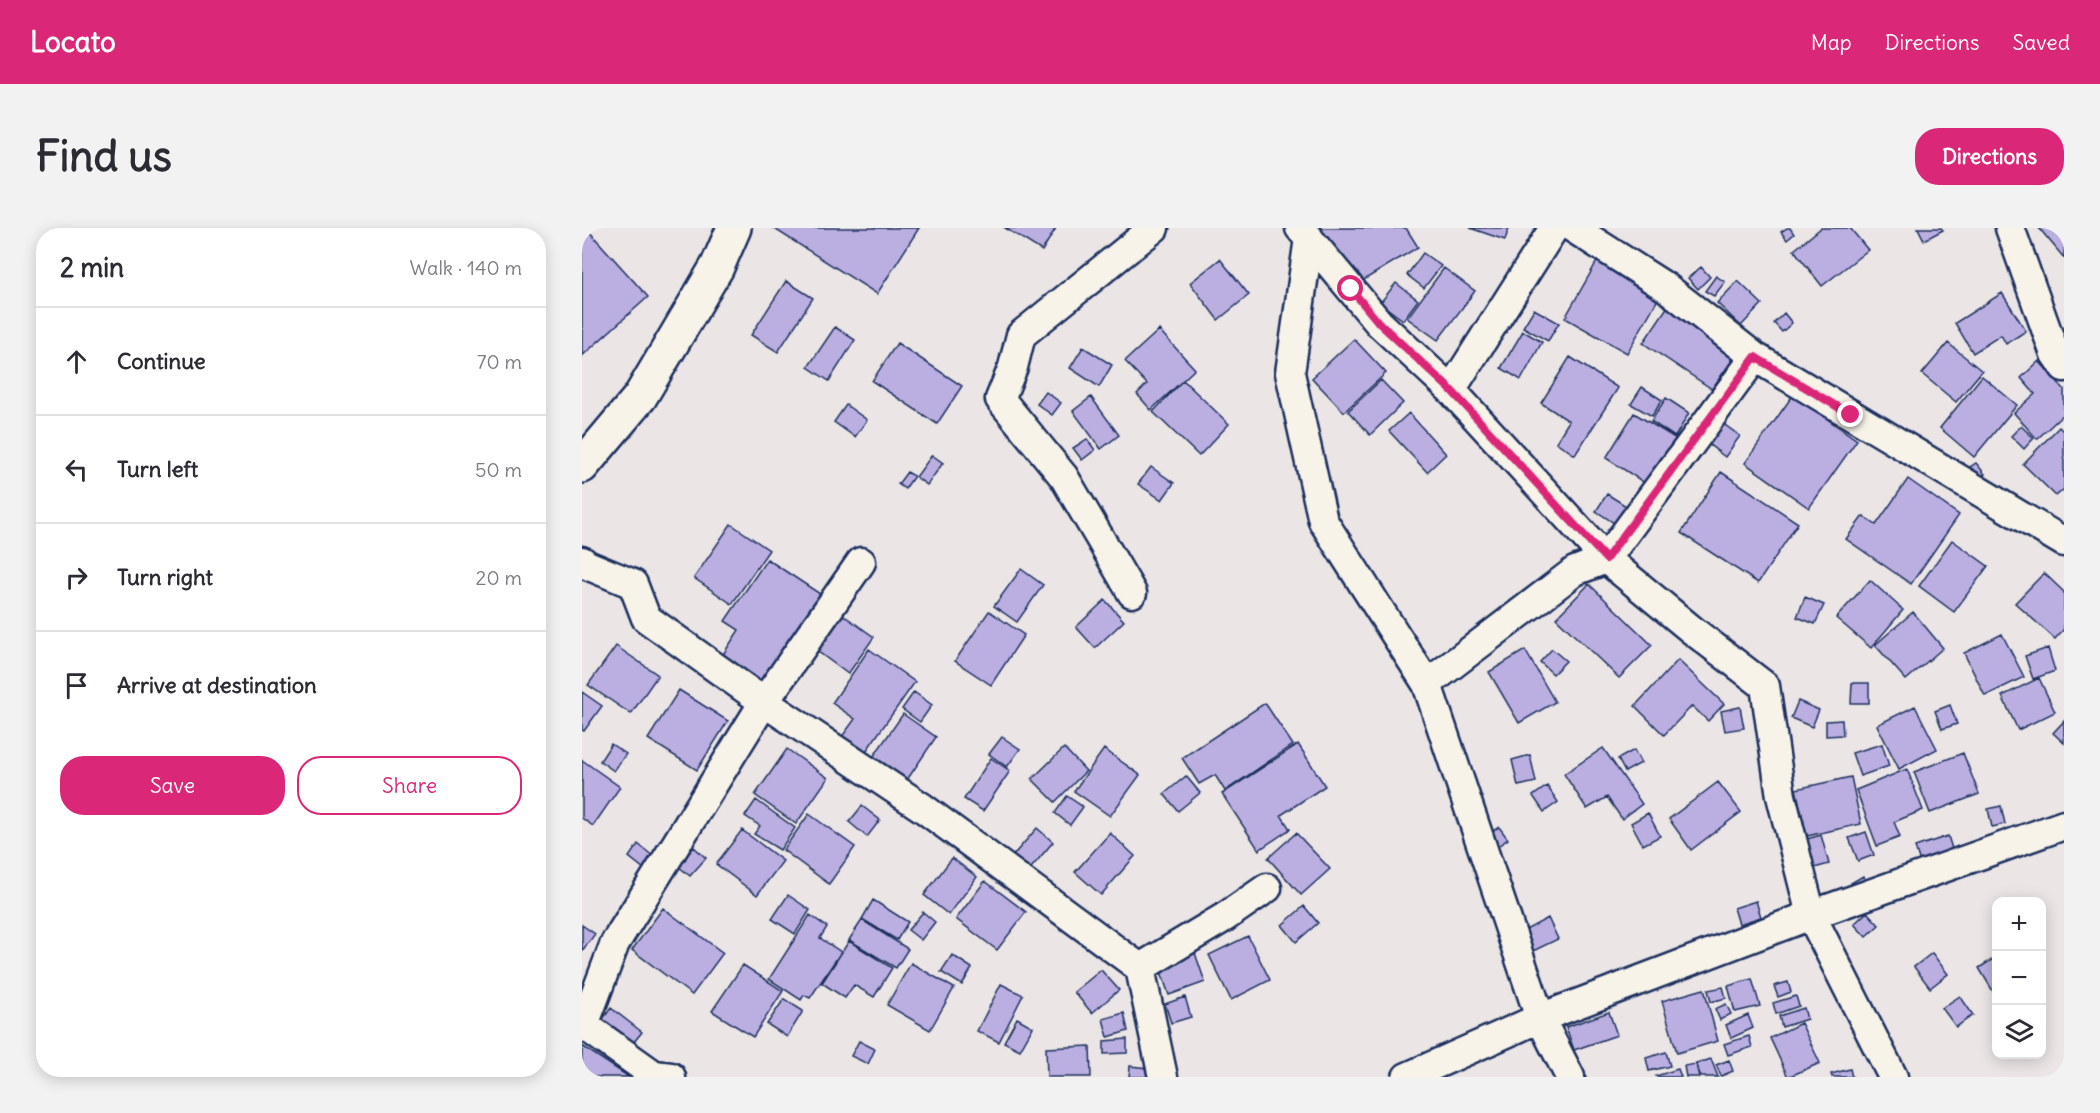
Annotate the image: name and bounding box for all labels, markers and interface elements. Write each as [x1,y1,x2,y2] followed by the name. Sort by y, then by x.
[30,24,116,60] text: Locato
[1811,29,1852,56] text: Map
[1885,29,1979,56] text: Directions
[2012,29,2070,56] text: Saved
[1915,128,2064,185] button: Directions
[36,130,172,182] text: Find us
[60,251,124,284] text: 2 min
[409,255,522,280] text: Walk · 140 m
[1337,275,1363,301] route start
[60,345,93,378] icon: ahead
[117,347,206,375] text: Continue
[477,349,522,374] text: 70 m
[1837,401,1863,427] route end
[60,453,93,486] icon: left
[117,455,198,483] text: Turn left
[475,457,522,482] text: 50 m
[60,561,93,594] icon: right
[117,563,213,591] text: Turn right
[476,565,522,590] text: 20 m
[60,669,93,702] icon: arrive
[117,671,317,699] text: Arrive at destination
[60,756,285,815] button: Save
[297,756,522,815] button: Share
[1992,897,2046,1059] map controls
[1992,897,2046,951] button: +
[1992,951,2046,1005] button: −
[1992,1005,2046,1059] button: layers

